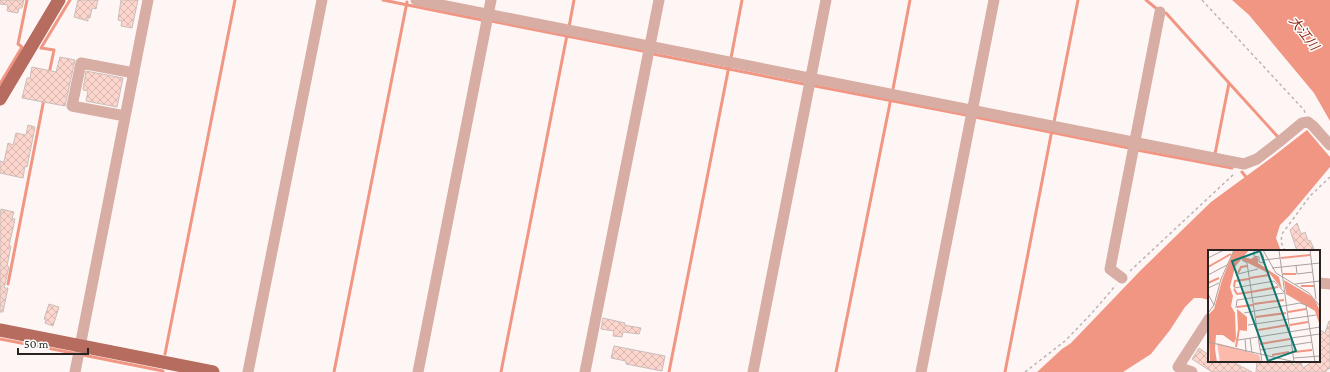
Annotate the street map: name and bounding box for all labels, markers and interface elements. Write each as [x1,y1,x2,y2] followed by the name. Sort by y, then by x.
[1286,13,1323,55] water label: 大江川
[1208,250,1320,362] inset map
[18,330,88,356] scale bar
[24,337,49,351] text: 50 m

